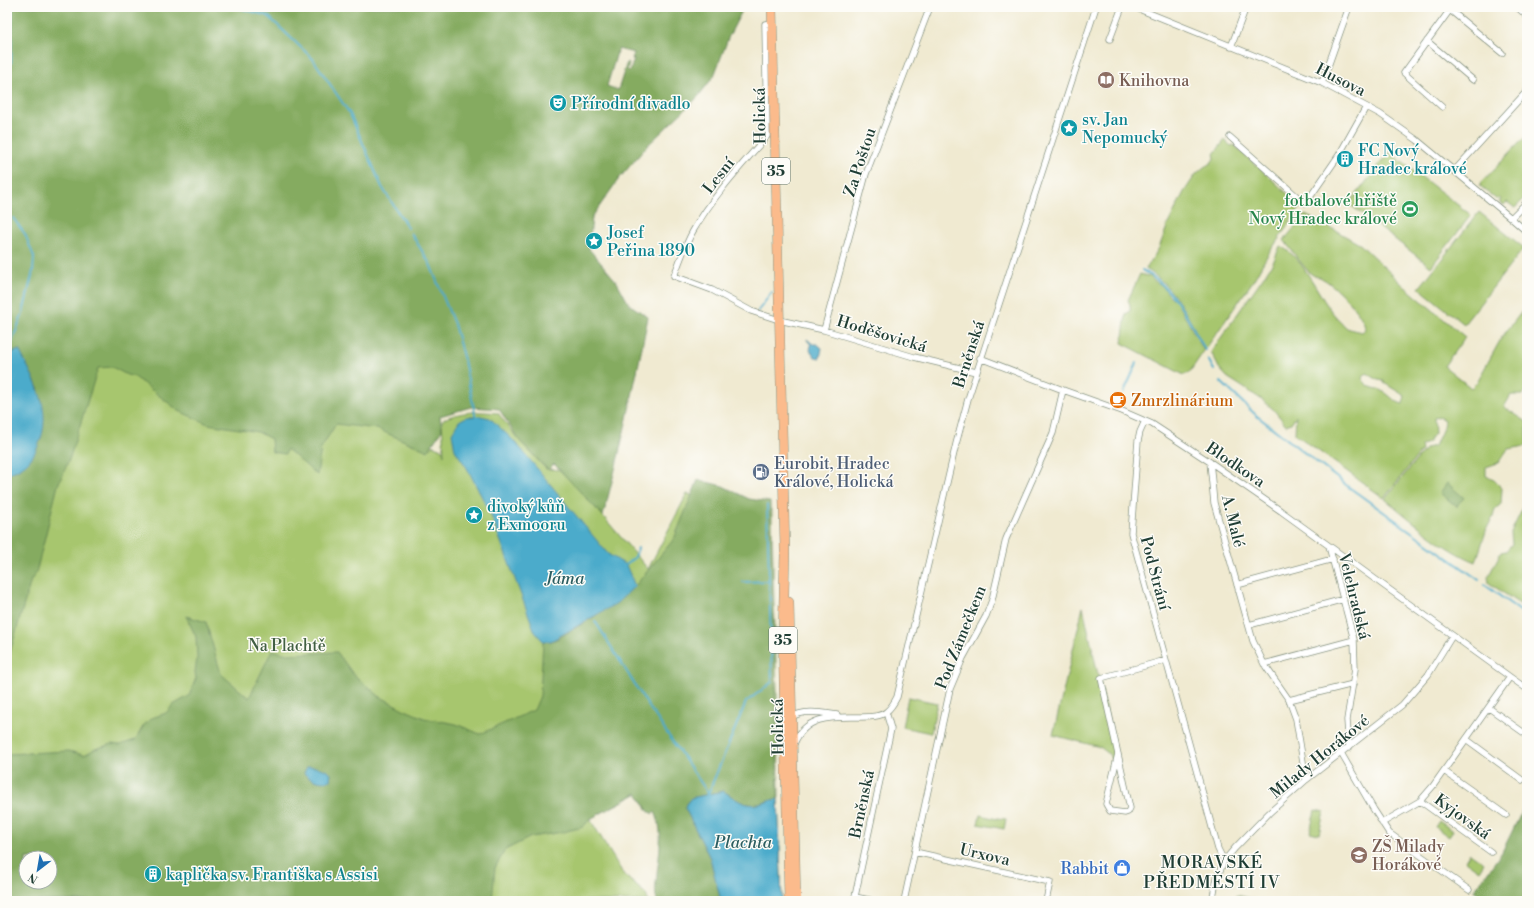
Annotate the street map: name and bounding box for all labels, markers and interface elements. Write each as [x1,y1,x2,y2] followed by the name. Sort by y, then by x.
[1312,59,1370,101] street label: Husova
[1096,70,1116,90] library icon: Knihovna
[1119,71,1190,91] place label: Knihovna
[749,86,770,145] street label: Holická
[548,93,568,113] theatre icon: Přírodní divadlo
[571,94,691,114] place label: Přírodní divadlo
[1082,110,1167,148] place label: sv. Jan Nepomucký
[1059,118,1079,138] place icon: sv. Jan Nepomucký
[839,125,880,199] street label: Za Poštou
[1358,141,1467,179] place label: FC Nový Hradec králové
[1335,149,1355,169] building icon: FC Nový Hradec králové
[698,153,740,198] street label: Lesní
[762,158,790,184] road number: 35
[1249,191,1397,229] place label: fotbalové hřiště Nový Hradec králové
[1400,199,1420,219] sports icon: fotbalové hřiště Nový Hradec králové
[606,223,695,261] place label: Josef Peřina 1890
[584,231,604,251] place icon: Josef Peřina 1890
[834,311,930,357] street label: Hoděšovická
[948,317,989,391] street label: Brněnská
[1108,390,1128,410] cafe icon: Zmrzlinárium
[1131,391,1233,411] place label: Zmrzlinárium
[1201,437,1270,492] street label: Blodkova
[774,454,895,492] place label: Eurobit, Hradec Králové, Holická
[751,462,771,482] fuel station icon: Eurobit, Hradec Králové, Holická
[1217,492,1249,550] street label: A. Malé
[487,497,566,535] place label: divoký kůň z Exmooru
[464,505,484,525] place icon: divoký kůň z Exmooru
[1136,534,1175,613] street label: Pod Strání
[1333,550,1375,642] street label: Velehradská
[544,568,585,590] water label: Jáma
[931,583,991,692] street label: Pod Zámečkem
[769,627,797,653] road number: 35
[248,636,326,656] park label: Na Plachtě
[767,697,788,756] street label: Holická
[1266,711,1373,803] street label: Milady Horákové
[845,767,879,841] street label: Brněnská
[1430,790,1495,844] street label: Kyjovská
[713,832,773,854] water label: Plachta
[1372,835,1444,875] place label: ZŠ Milady Horákové
[958,839,1013,871] street label: Urxova
[1349,845,1369,865] school or university icon: ZŠ Milady Horákové
[18,850,58,890] north arrow
[1143,851,1281,894] district label: MORAVSKÉ PŘEDMĚSTÍ IV
[1112,858,1132,878] shop icon: Rabbit
[1060,859,1109,879] place label: Rabbit
[143,864,163,884] building icon: kaplička sv. Františka s Assisi
[166,865,378,885] place label: kaplička sv. Františka s Assisi
[26,869,41,886] text: N

